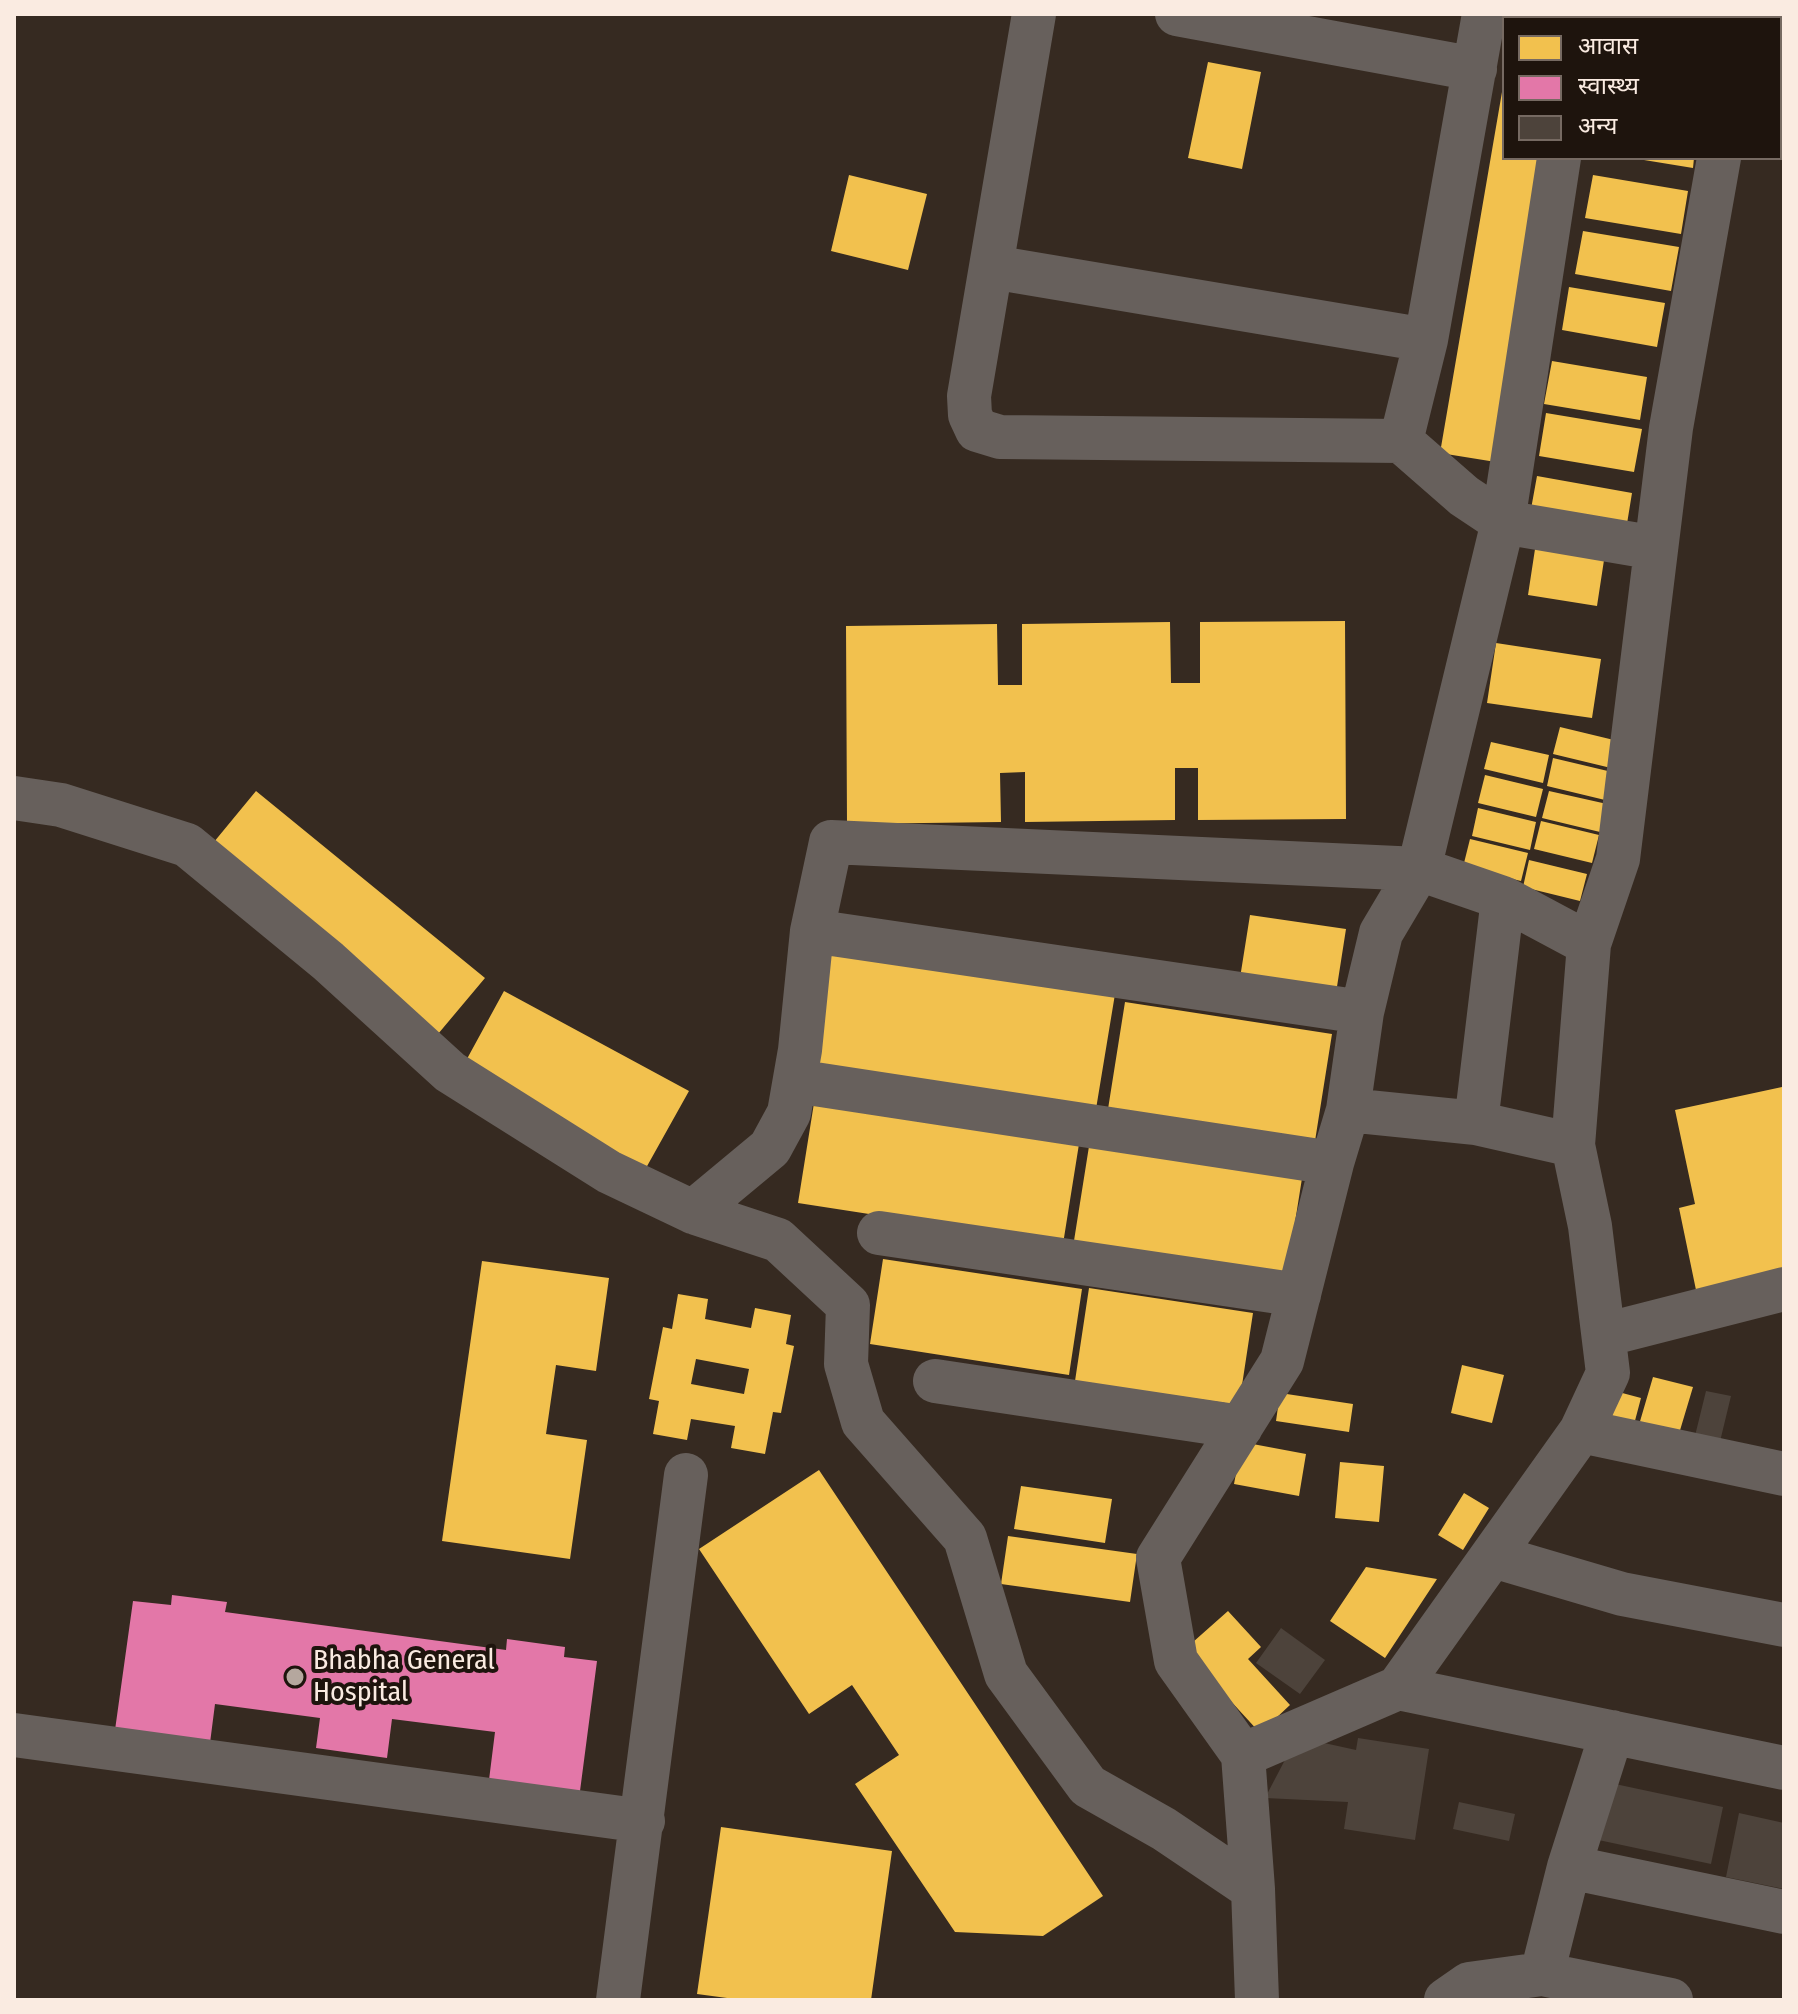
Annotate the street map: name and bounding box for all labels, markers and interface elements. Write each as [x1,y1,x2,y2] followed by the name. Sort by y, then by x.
[1502,16,1782,160] legend
[1578,32,1638,60] text: आवास
[1578,72,1639,100] text: स्वास्थ्य
[1578,112,1617,140] text: अन्य
[313,1644,495,1710] place label: Bhabha General Hospital
[284,1666,306,1688] marker: Bhabha General Hospital

